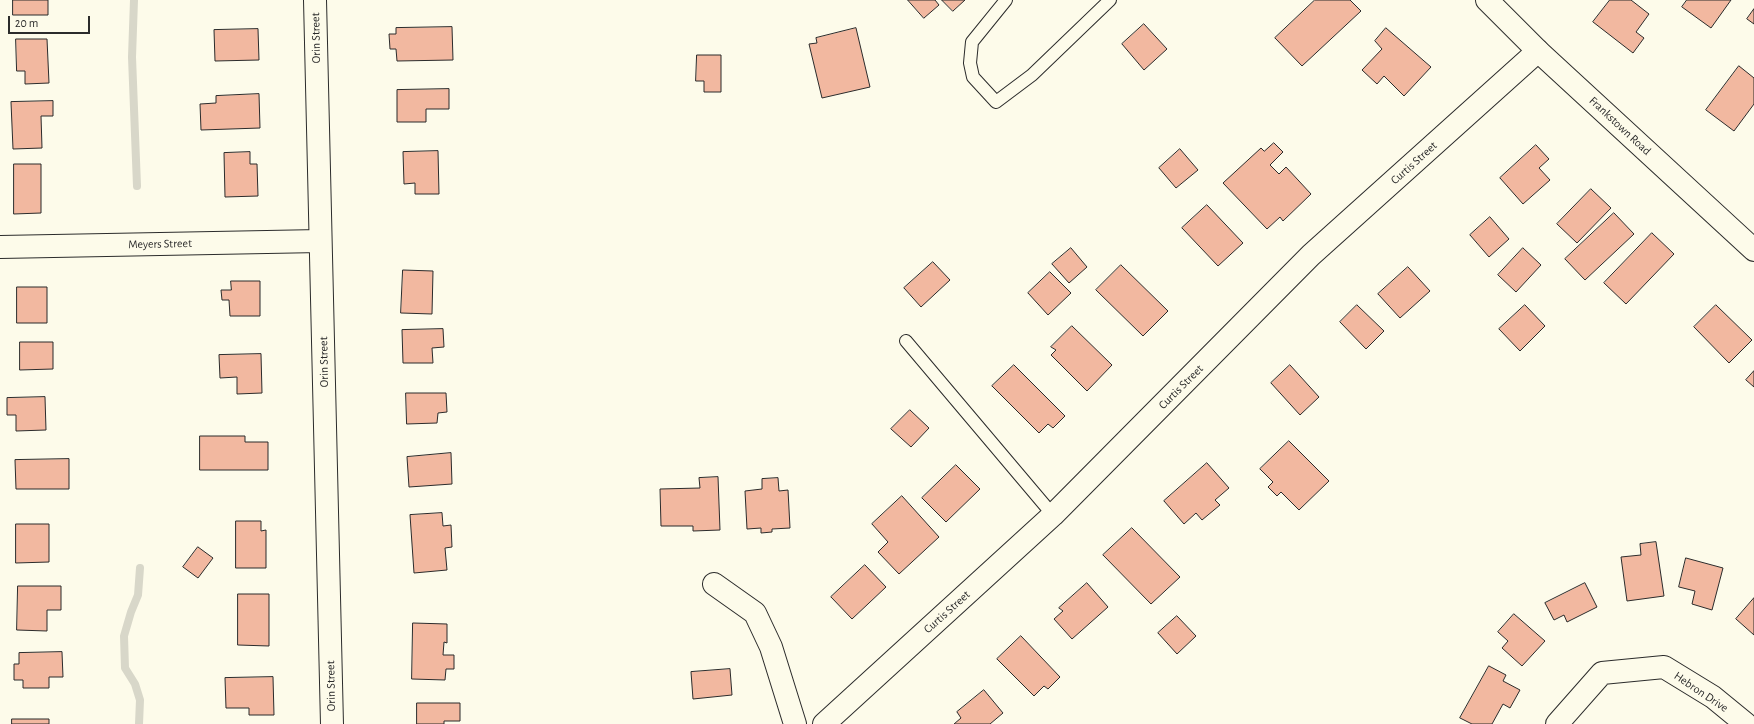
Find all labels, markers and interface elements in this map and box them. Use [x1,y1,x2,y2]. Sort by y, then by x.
scale bar [10,8,92,34]
street label: Orin Street [308,12,324,64]
text: 20 m [15,17,38,29]
street label: Frankstown Road [1586,94,1654,158]
street label: Curtis Street [1388,138,1440,188]
street label: Meyers Street [128,236,192,252]
street label: Orin Street [316,336,332,388]
street label: Curtis Street [1156,362,1206,412]
street label: Curtis Street [921,587,973,637]
street label: Orin Street [323,660,339,712]
street label: Hebron Drive [1671,669,1731,715]

